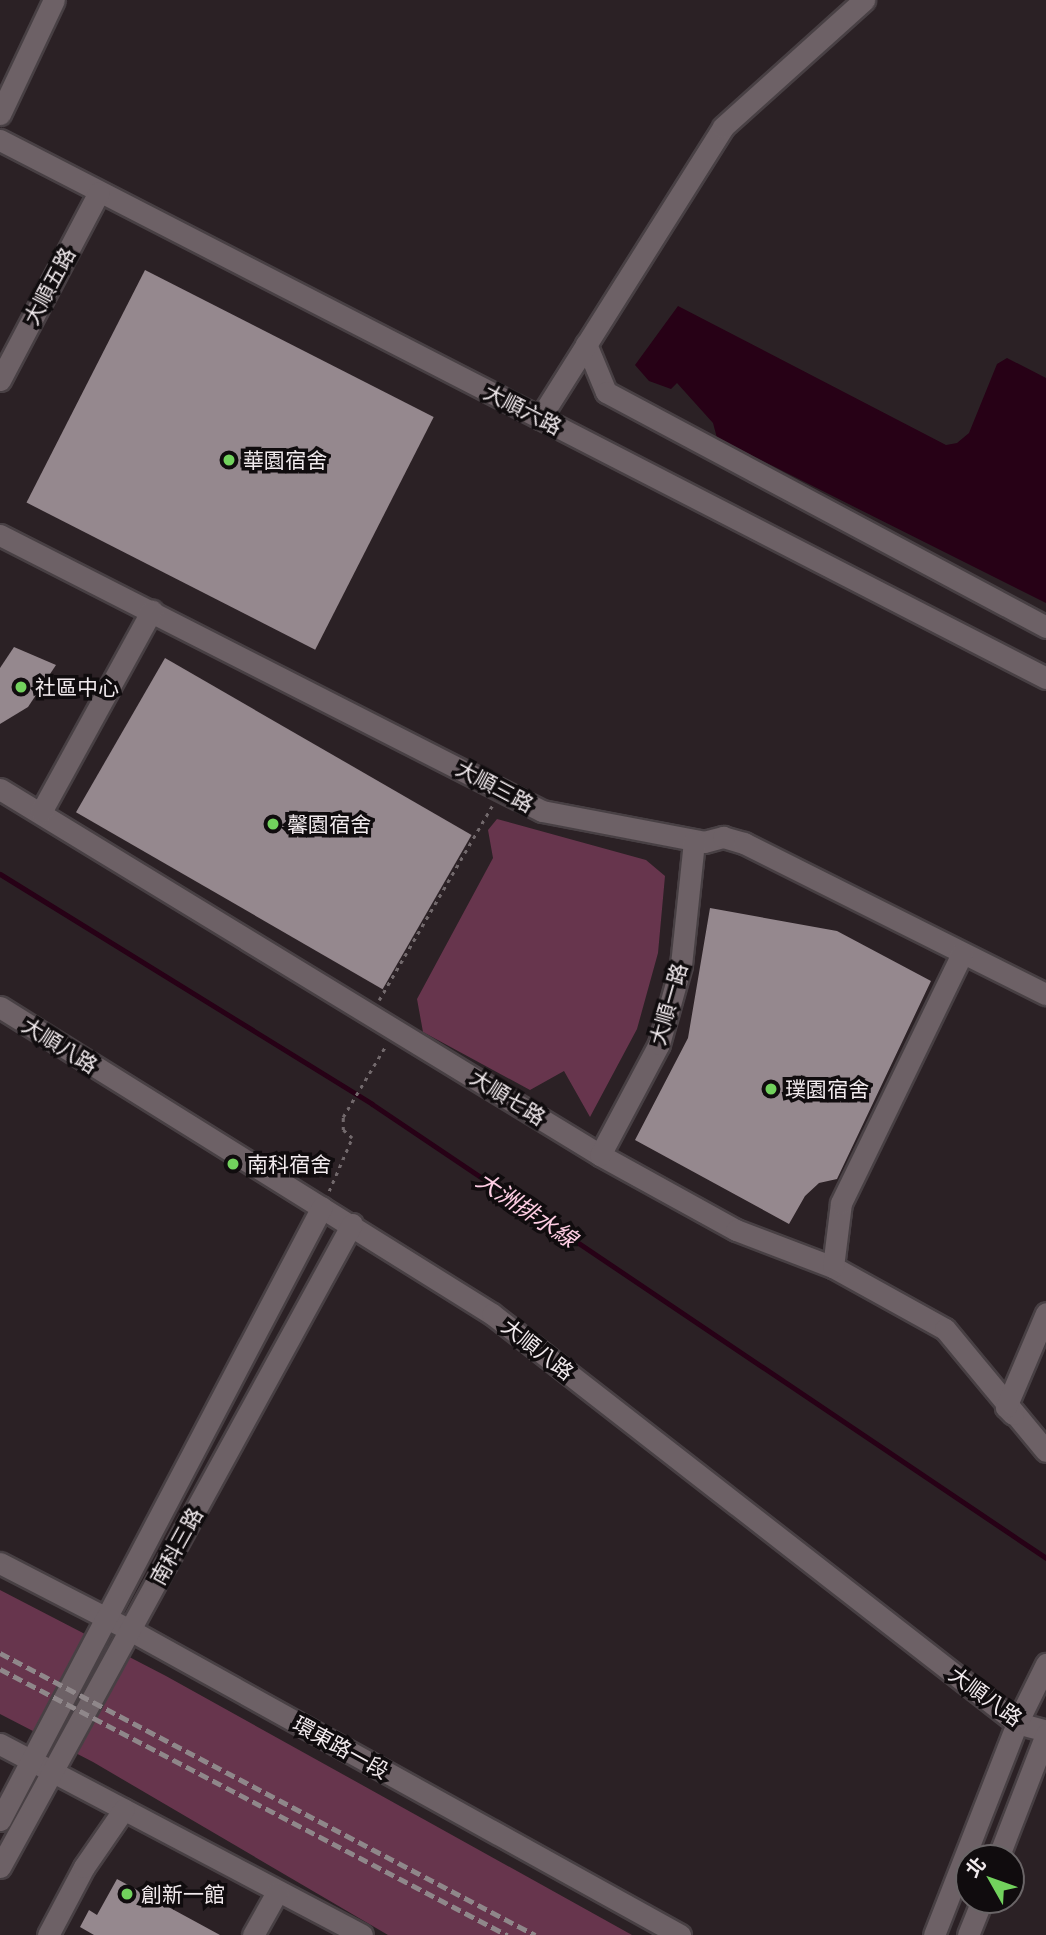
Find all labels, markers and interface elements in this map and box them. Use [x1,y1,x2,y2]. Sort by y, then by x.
street label: 大順五路 [18,243,80,329]
street label: 大順六路 [480,379,566,439]
place label: 華園宿舍 [243,447,327,473]
marker: 華園宿舍 [221,452,237,468]
place label: 社區中心 [35,674,119,700]
marker: 社區中心 [13,679,29,695]
street label: 大順三路 [452,755,538,817]
place label: 馨園宿舍 [287,811,371,837]
marker: 馨園宿舍 [265,816,281,832]
street label: 大順一路 [644,960,692,1048]
street label: 大順八路 [18,1012,102,1078]
street label: 大順七路 [466,1064,550,1130]
place label: 璞園宿舍 [785,1076,869,1102]
marker: 璞園宿舍 [763,1081,779,1097]
place label: 南科宿舍 [247,1151,331,1177]
marker: 南科宿舍 [225,1156,241,1172]
water label: 大洲排水線 [472,1165,582,1253]
street label: 大順八路 [497,1313,579,1385]
street label: 南科三路 [145,1503,207,1589]
street label: 大順八路 [945,1661,1027,1731]
street label: 環東路一段 [289,1711,393,1783]
north arrow [955,1844,1025,1914]
text: 北 [960,1852,990,1881]
place label: 創新一館 [141,1881,225,1907]
marker: 創新一館 [119,1886,135,1902]

